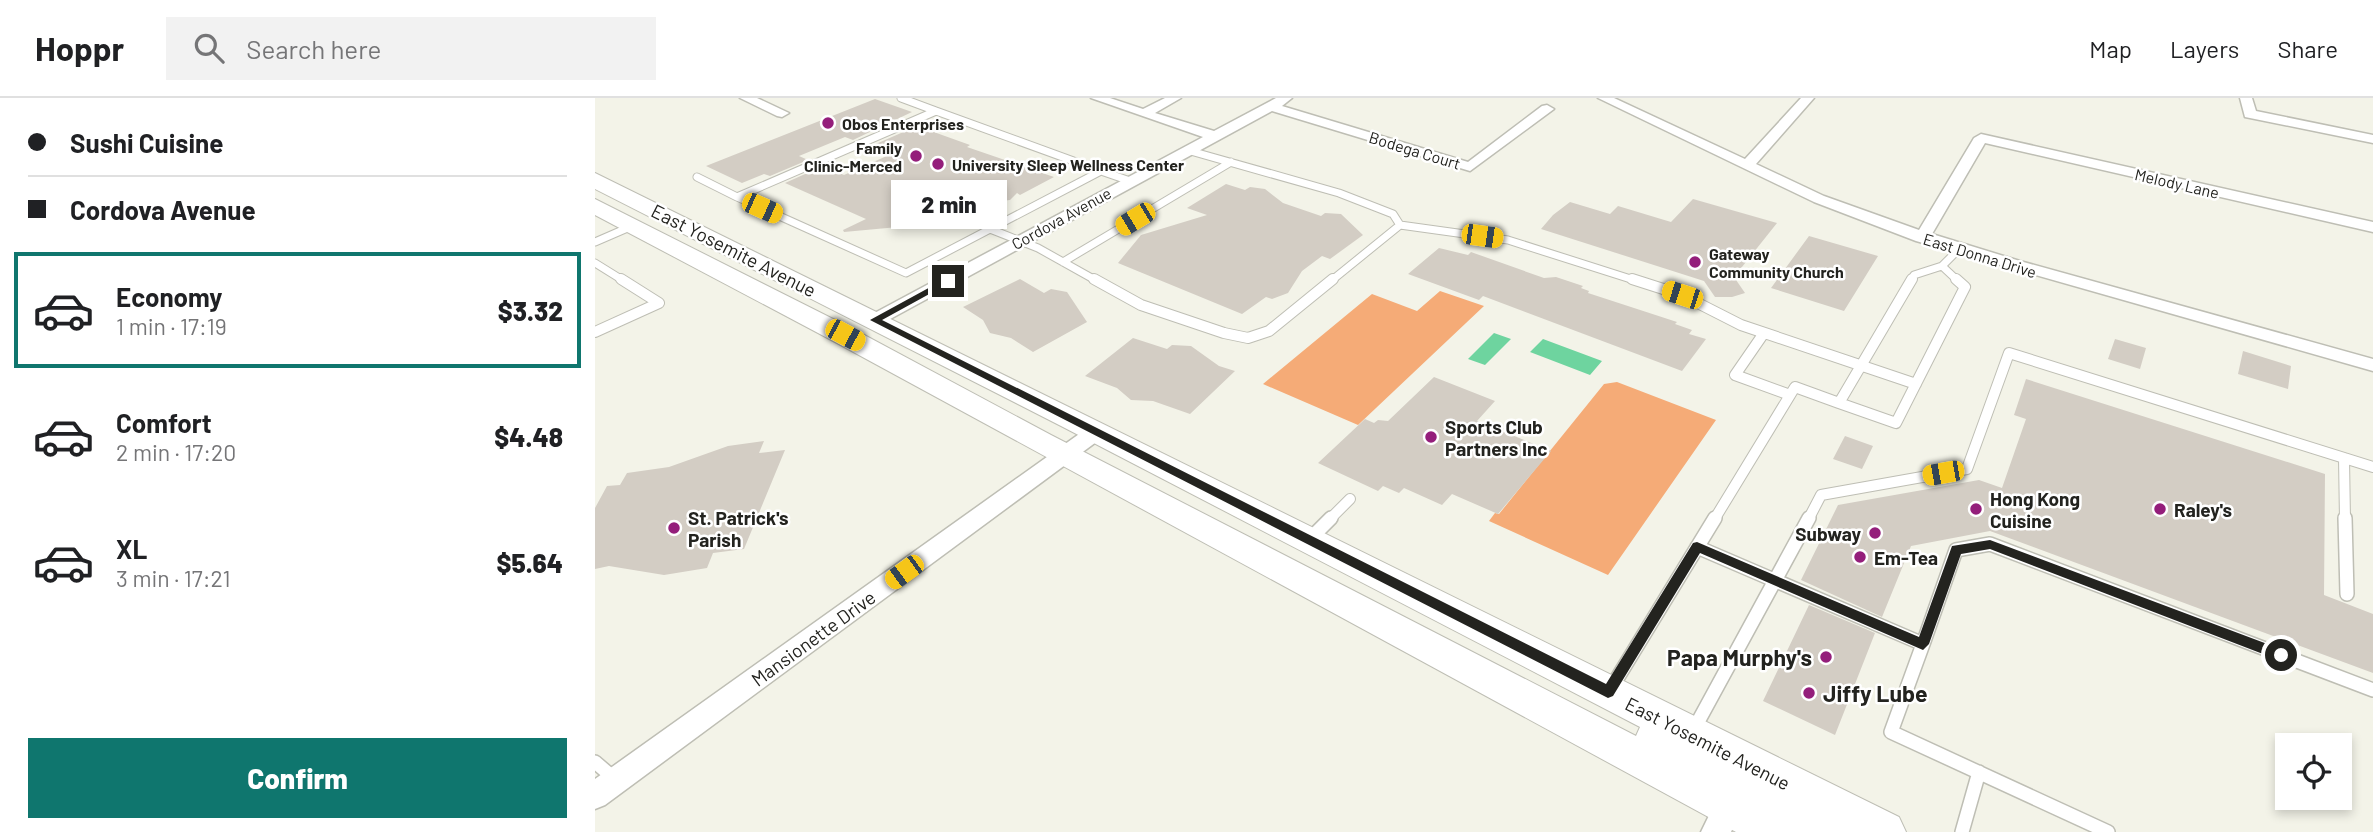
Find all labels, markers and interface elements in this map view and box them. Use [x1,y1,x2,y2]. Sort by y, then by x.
search box [166,17,656,80]
text: Hoppr [35,28,124,68]
icon: search [190,29,228,67]
text: Search here [246,33,381,64]
text: Map [2089,34,2132,63]
text: Layers [2170,34,2239,63]
text: Share [2277,34,2338,63]
place label: Obos Enterprises [842,114,964,133]
marker: Obos Enterprises [820,115,836,131]
text: Sushi Cuisine [70,127,223,158]
street label: Bodega Court [1367,127,1463,173]
place label: Family Clinic-Merced [804,138,902,175]
marker: Family Clinic-Merced [908,148,924,164]
place label: University Sleep Wellness Center [952,155,1184,174]
marker: University Sleep Wellness Center [930,156,946,172]
street label: Melody Lane [2133,164,2221,202]
callout: 2 min [890,180,1006,228]
street label: Cordova Avenue [1008,183,1114,253]
car [739,190,786,226]
text: 2 min [921,190,977,218]
text: Cordova Avenue [70,194,256,225]
street label: East Yosemite Avenue [648,198,820,302]
car [1112,199,1159,239]
car [1460,223,1505,249]
street label: East Donna Drive [1921,229,2039,281]
place label: Gateway Community Church [1709,244,1844,281]
marker: Gateway Community Church [1687,254,1703,270]
route end [932,265,964,297]
icon: car [32,279,95,342]
car [1659,279,1706,311]
text: Economy [116,281,222,312]
text: $3.32 [498,295,563,326]
text: 1 min · 17:19 [116,312,227,340]
car [822,316,869,354]
icon: car [32,405,95,468]
text: Comfort [116,407,212,438]
place label: Sports Club Partners Inc [1445,415,1548,460]
text: $4.48 [494,421,563,452]
marker: Sports Club Partners Inc [1423,429,1439,445]
text: 2 min · 17:20 [116,438,236,466]
car [1921,459,1966,487]
place label: Hong Kong Cuisine [1990,487,2080,532]
place label: Raley's [2174,498,2232,521]
marker: Hong Kong Cuisine [1968,501,1984,517]
marker: Raley's [2152,501,2168,517]
place label: St. Patrick's Parish [688,506,788,551]
marker: St. Patrick's Parish [666,520,682,536]
place label: Subway [1795,522,1861,545]
marker: Subway [1867,525,1883,541]
icon: car [32,531,95,594]
text: XL [116,533,147,564]
place label: Em-Tea [1874,546,1938,569]
text: $5.64 [496,547,563,578]
marker: Em-Tea [1852,549,1868,565]
car [881,551,928,593]
text: 3 min · 17:21 [116,564,231,592]
street label: Mansionette Drive [746,585,880,691]
route start [2265,639,2297,671]
place label: Papa Murphy's [1667,643,1812,671]
marker: Papa Murphy's [1818,649,1834,665]
place label: Jiffy Lube [1823,679,1927,707]
marker: Jiffy Lube [1801,685,1817,701]
street label: East Yosemite Avenue [1622,691,1794,795]
map controls [2275,733,2352,810]
button: locate [2275,733,2352,810]
button: Confirm [28,738,567,818]

